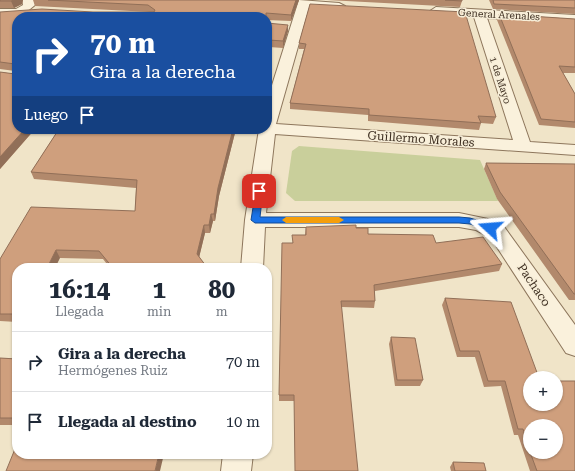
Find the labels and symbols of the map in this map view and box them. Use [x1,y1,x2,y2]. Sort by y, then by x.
street label: General Arenales [458,7,541,22]
street label: 1 de Mayo [488,55,513,105]
street label: Guillermo Morales [367,128,475,150]
pin [242,174,276,208]
position arrow [469,207,511,249]
street label: Pachaco [515,261,553,309]

